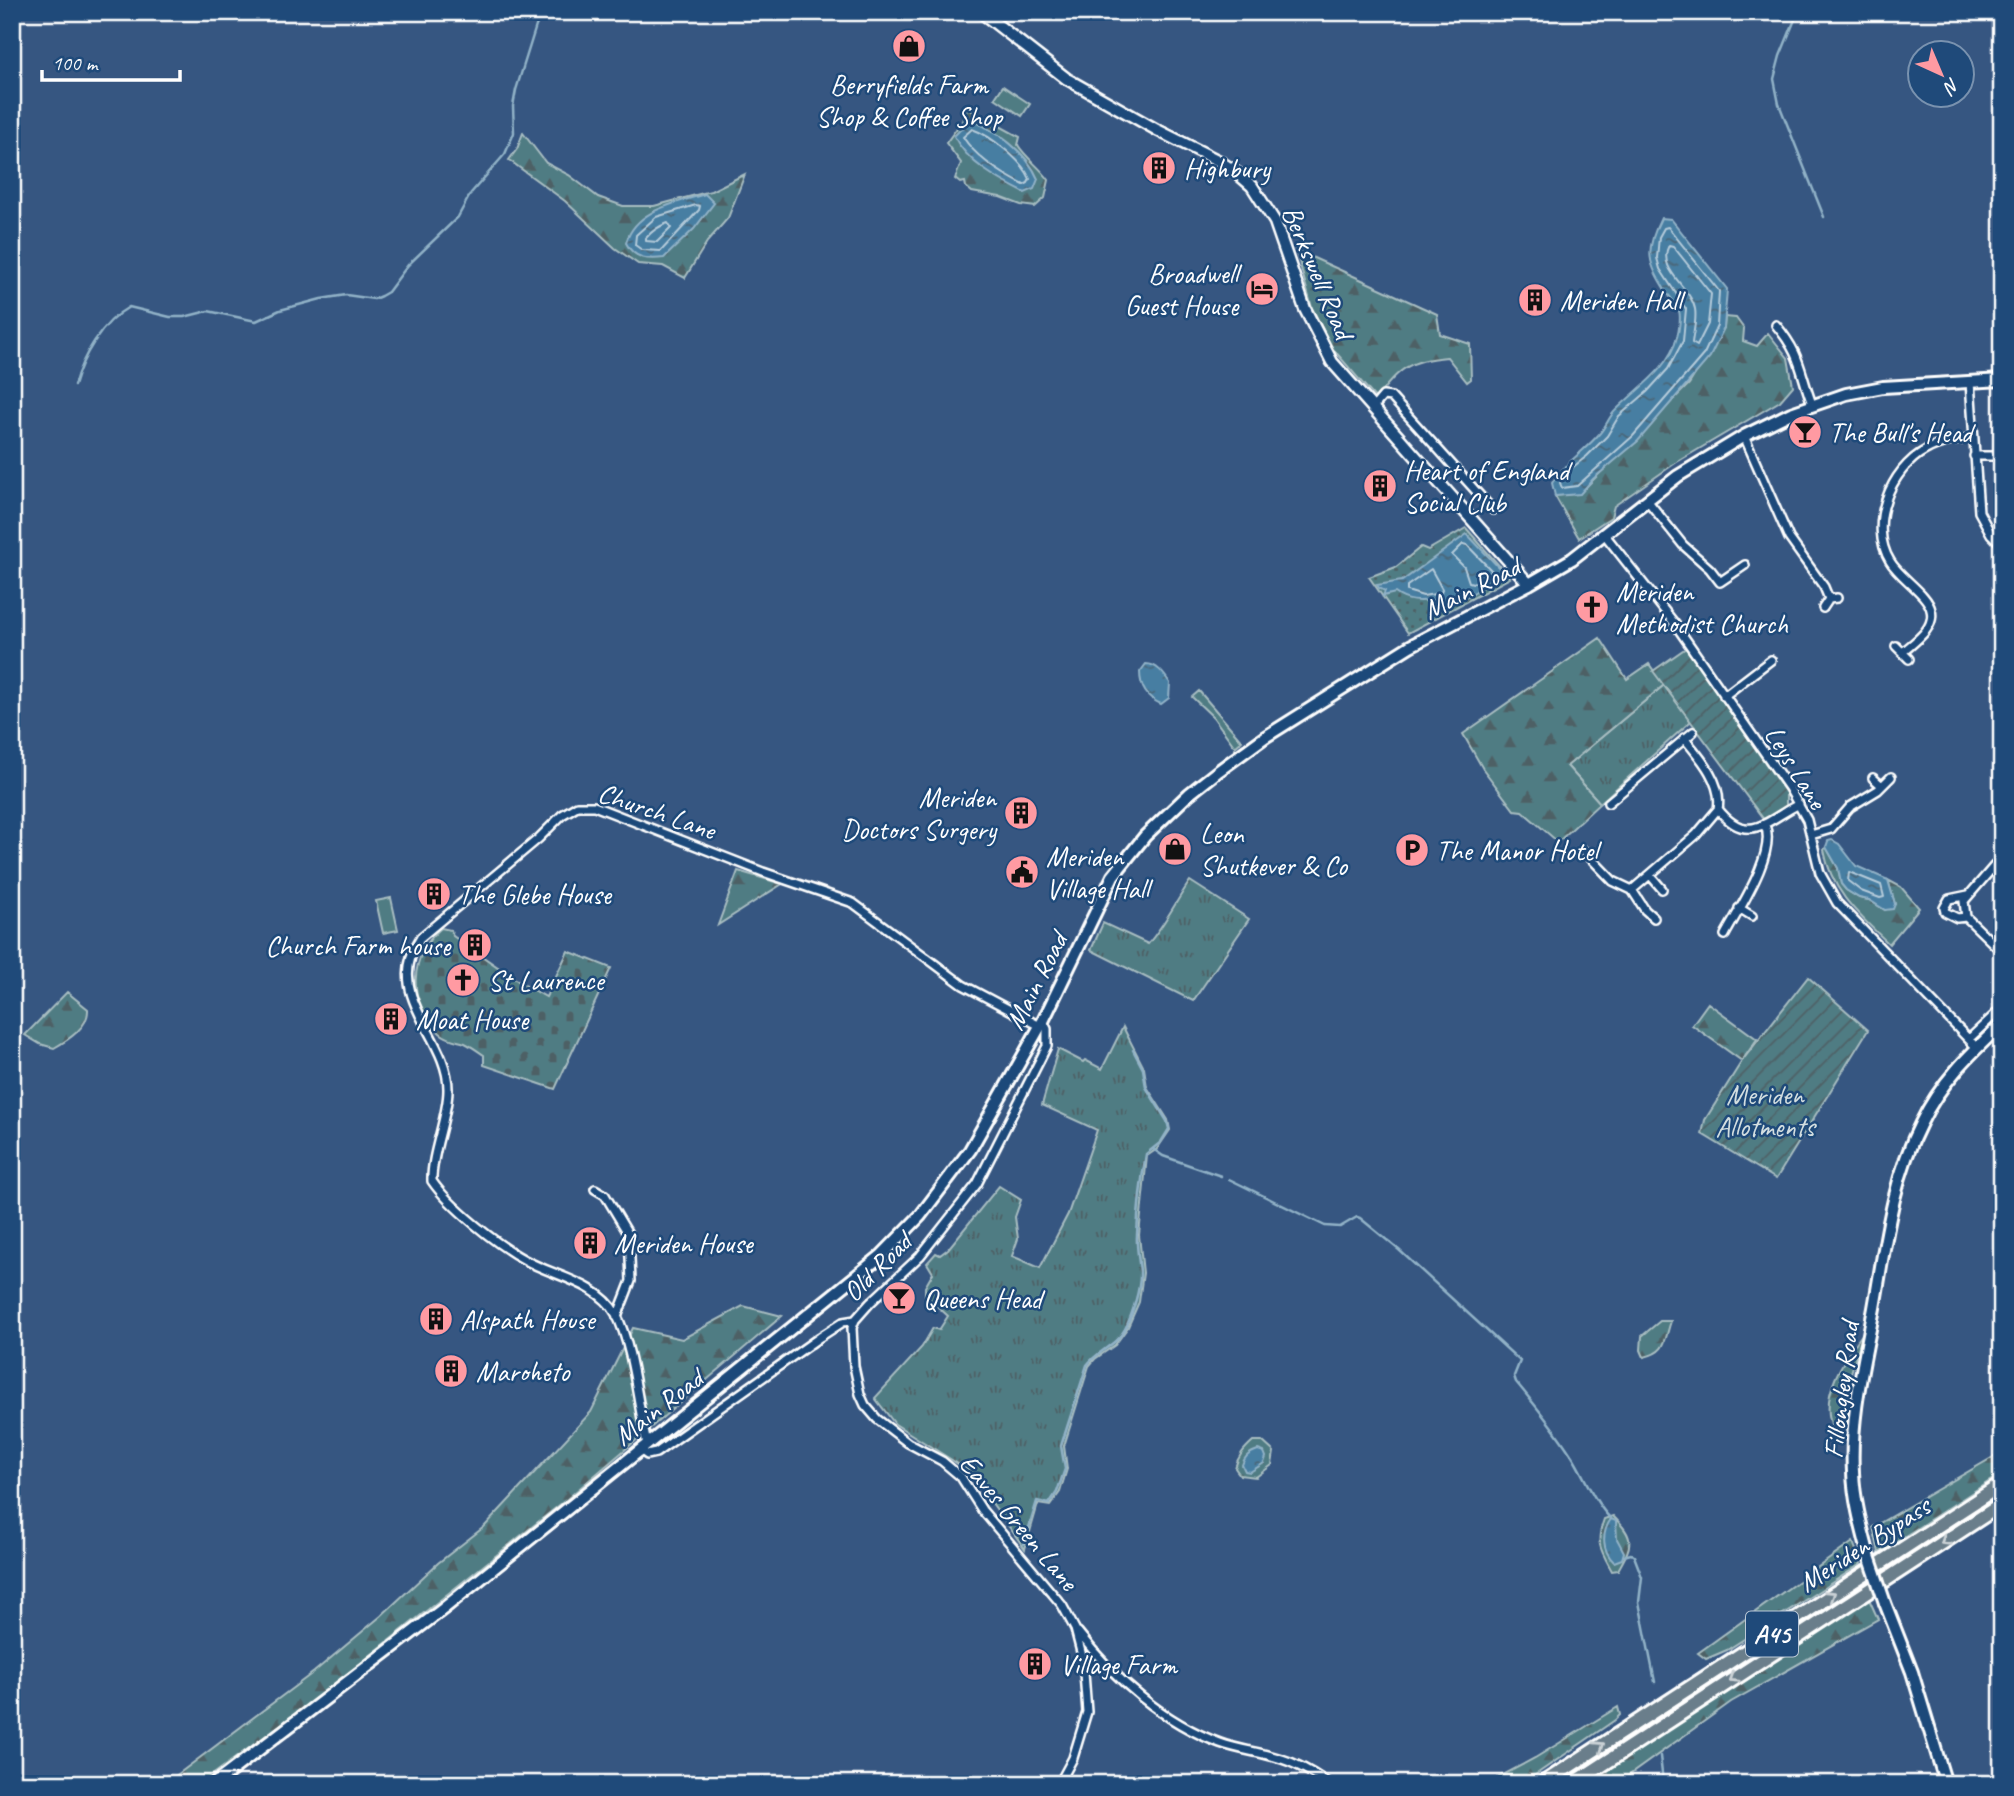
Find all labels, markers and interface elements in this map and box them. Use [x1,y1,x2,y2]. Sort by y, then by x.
shop icon: Berryfields Farm Shop & Coffee Shop [890,27,928,65]
scale bar [42,38,180,82]
north arrow [1906,38,1976,108]
text: 100 m [52,50,99,76]
place label: Berryfields Farm Shop & Coffee Shop [816,67,1003,134]
text: N [1937,73,1965,100]
building icon: Highbury [1140,149,1178,187]
place label: Highbury [1184,151,1273,186]
street label: Berkswell Road [1274,200,1363,347]
place label: Broadwell Guest House [1125,256,1243,323]
hotel icon: Broadwell Guest House [1243,270,1281,308]
building icon: Meriden Hall [1516,281,1554,319]
place label: Meriden Hall [1560,283,1687,318]
bar icon: The Bull's Head [1786,413,1824,451]
place label: The Bull's Head [1829,415,1976,450]
place label: Heart of England Social Club [1404,453,1573,520]
building icon: Heart of England Social Club [1361,467,1399,505]
street label: Main Road [1417,547,1529,627]
place label: Meriden Methodist Church [1616,574,1788,641]
church icon: Meriden Methodist Church [1573,588,1611,626]
street label: Leys Lane [1757,719,1836,817]
street label: Church Lane [594,775,722,848]
place label: Meriden Doctors Surgery [841,780,998,847]
building icon: Meriden Doctors Surgery [1002,794,1040,832]
place label: Leon Shutkever & Co [1200,816,1349,883]
shop icon: Leon Shutkever & Co [1156,830,1194,868]
parking icon: The Manor Hotel [1393,831,1431,869]
place label: The Manor Hotel [1436,833,1603,868]
place label: Meriden Village Hall [1046,839,1154,906]
public building icon: Meriden Village Hall [1003,853,1041,891]
building icon: The Glebe House [415,875,453,913]
place label: The Glebe House [458,877,613,912]
street label: Main Road [997,923,1077,1035]
building icon: Church Farm house [456,926,494,964]
place label: Church Farm house [266,928,452,963]
church icon: St Laurence [444,961,482,999]
place label: St Laurence [488,963,605,998]
building icon: Moat House [372,1000,410,1038]
place label: Moat House [416,1002,530,1037]
park label: Meriden Allotments [1716,1077,1817,1144]
street label: Old Road [835,1222,922,1309]
building icon: Meriden House [571,1224,609,1262]
place label: Meriden House [614,1226,755,1261]
bar icon: Queens Head [880,1279,918,1317]
place label: Queens Head [923,1281,1046,1316]
building icon: Alspath House [417,1300,455,1338]
place label: Alspath House [460,1302,596,1337]
street label: Fillongley Road [1815,1316,1867,1460]
building icon: Maroheto [432,1352,470,1390]
place label: Maroheto [476,1354,571,1389]
street label: Main Road [606,1359,713,1453]
street label: Eaves Green Lane [952,1447,1087,1599]
street label: Meriden Bypass [1792,1487,1939,1600]
one-way arrow [1939,1533,1952,1546]
one-way arrow [1823,1591,1836,1604]
road number: A45 [1746,1611,1798,1656]
building icon: Village Farm [1016,1645,1054,1683]
place label: Village Farm [1060,1647,1179,1682]
one-way arrow [1728,1670,1741,1683]
one-way arrow [1592,1742,1605,1755]

